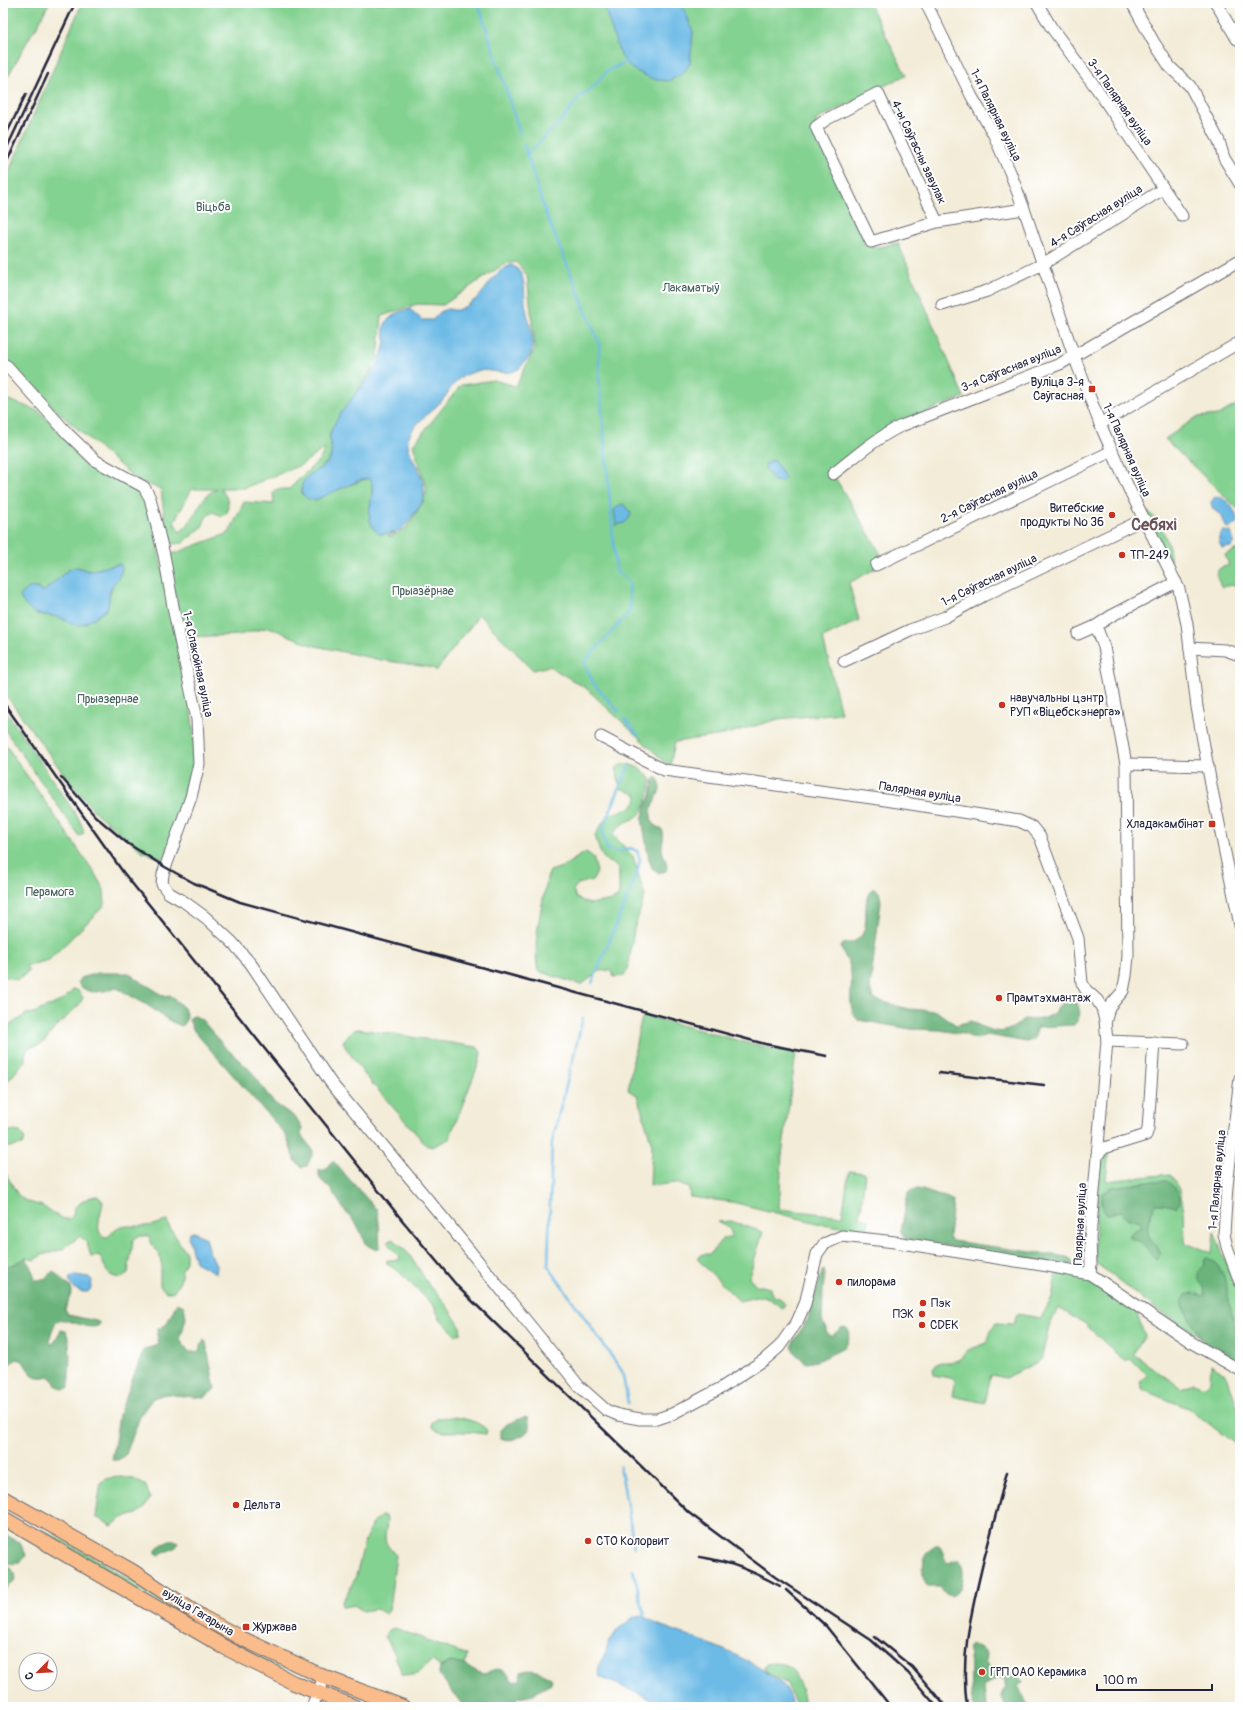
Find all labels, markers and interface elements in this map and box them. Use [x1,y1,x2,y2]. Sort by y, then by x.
street label: 3-я Палярная вуліца [1084,56,1155,149]
street label: 1-я Палярная вуліца [967,67,1025,164]
street label: 4-ы Саўгасны завулак [888,98,949,207]
street label: 4-я Саўгасная вуліца [1047,182,1146,251]
park label: Віцьба [196,200,231,215]
park label: Лакаматыў [662,281,719,296]
street label: 3-я Саўгасная вуліца [959,341,1064,395]
place label: Вуліца 3-я Саўгасная [1030,375,1084,404]
marker: Вуліца 3-я Саўгасная [1087,384,1097,394]
street label: 1-я Палярная вуліца [1099,401,1154,500]
street label: 2-я Саўгасная вуліца [938,466,1041,527]
place label: Витебские продукты № 36 [1020,501,1104,530]
marker: Витебские продукты № 36 [1107,510,1117,520]
district label: Себяхі [1131,515,1177,535]
place label: ТП-249 [1130,548,1169,563]
marker: ТП-249 [1117,550,1127,560]
street label: 1-я Саўгасная вуліца [939,551,1040,610]
park label: Прыазёрнае [392,584,454,599]
street label: 1-я Спакойная вуліца [179,610,216,719]
place label: навучальны цэнтр РУП «Віцебскэнерга» [1010,691,1120,720]
park label: Прыазернае [77,692,139,707]
marker: навучальны цэнтр РУП «Віцебскэнерга» [997,700,1007,710]
street label: Палярная вуліца [878,779,962,806]
place label: Хладакамбінат [1127,817,1204,832]
marker: Хладакамбінат [1207,819,1217,829]
park label: Перамога [26,885,75,900]
place label: Прамтэхмантаж [1007,991,1091,1006]
marker: Прамтэхмантаж [994,993,1004,1003]
street label: 1-я Палярная вуліца [1206,1129,1229,1231]
street label: Палярная вуліца [1071,1182,1090,1266]
place label: пилорама [847,1275,896,1290]
marker: пилорама [834,1277,844,1287]
place label: Пэк [931,1296,951,1311]
marker: Пэк [918,1298,928,1308]
place label: ПЭК [893,1307,914,1322]
marker: ПЭК [917,1309,927,1319]
place label: CDEK [930,1318,958,1333]
marker: CDEK [917,1320,927,1330]
place label: Дельта [243,1498,281,1513]
marker: Дельта [231,1500,241,1510]
place label: СТО Колорвит [596,1534,669,1549]
marker: СТО Колорвит [583,1536,593,1546]
street label: вуліца Гагарына [159,1585,237,1640]
place label: Журжава [252,1620,297,1635]
marker: Журжава [241,1622,251,1632]
north arrow [18,1652,58,1692]
place label: ГРП ОАО Керамика [990,1665,1087,1680]
scale bar [1097,1666,1212,1692]
marker: ГРП ОАО Керамика [977,1667,987,1677]
text: С [22,1670,37,1682]
text: 100 m [1103,1673,1138,1688]

